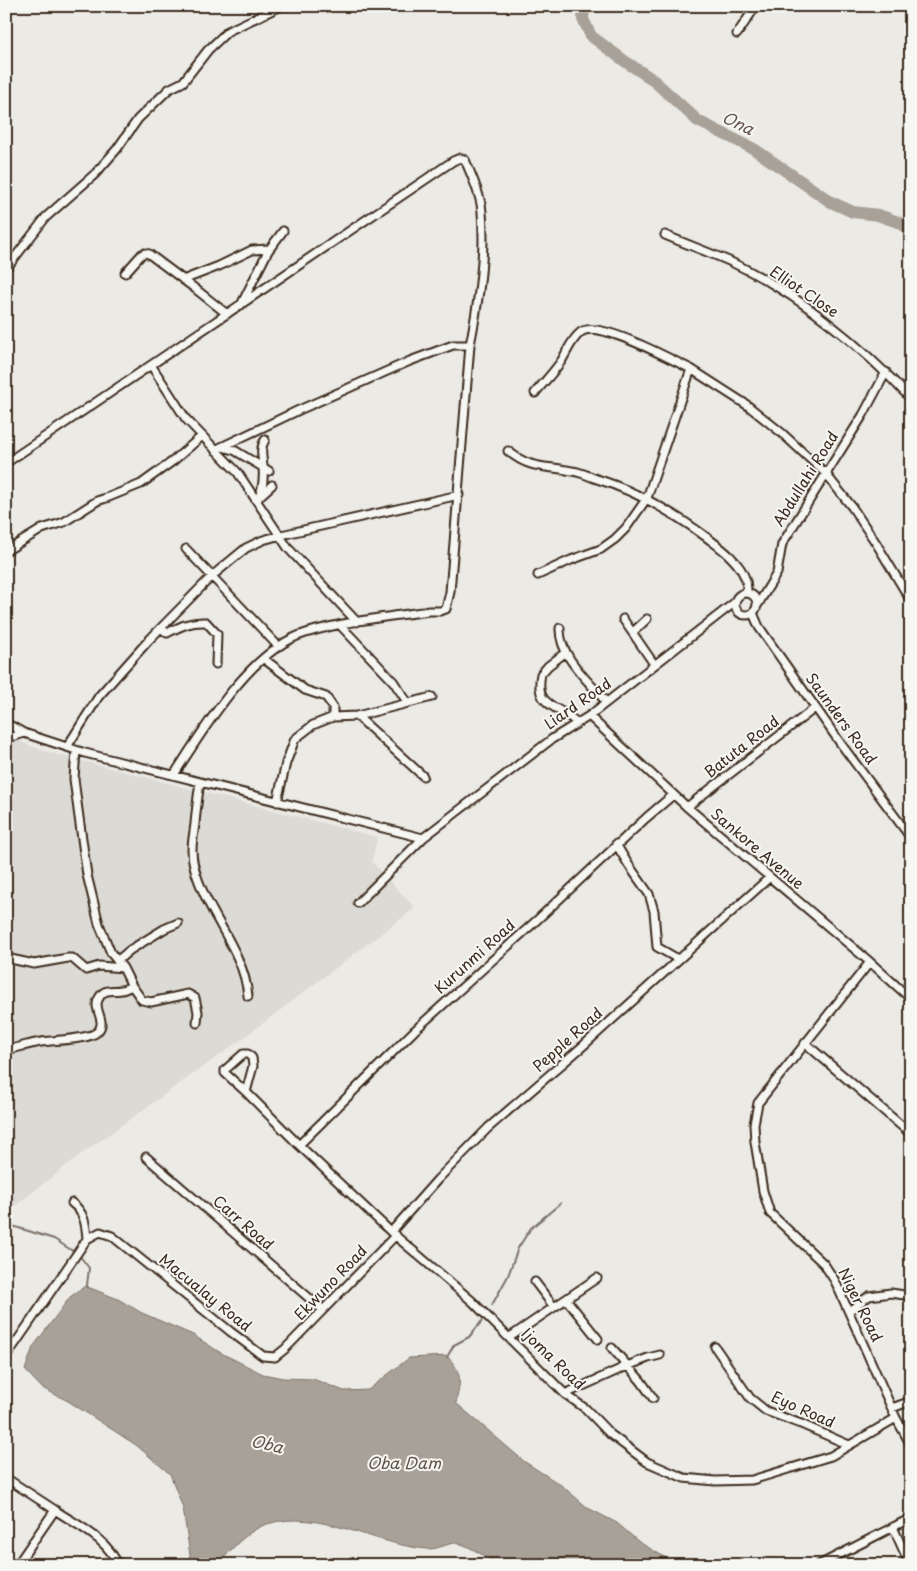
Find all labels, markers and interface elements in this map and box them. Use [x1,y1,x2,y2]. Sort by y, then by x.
water label: Ona [719,104,759,140]
street label: Elliot Close [766,259,844,322]
street label: Abdullahi Road [766,426,843,530]
street label: Saunders Road [801,668,883,769]
street label: Liard Road [539,671,615,734]
street label: Batuta Road [699,709,783,782]
street label: Sankore Avenue [706,802,810,894]
street label: Kurunmi Road [428,913,520,999]
street label: Pepple Road [527,1001,607,1077]
street label: Carr Road [209,1189,279,1255]
street label: Ekwuno Road [288,1239,372,1325]
street label: Macualay Road [155,1247,257,1336]
street label: Niger Road [833,1263,889,1346]
street label: Ijoma Road [517,1321,591,1394]
street label: Eyo Road [768,1384,839,1433]
water label: Oba [249,1428,286,1459]
water label: Oba Dam [367,1450,442,1474]

